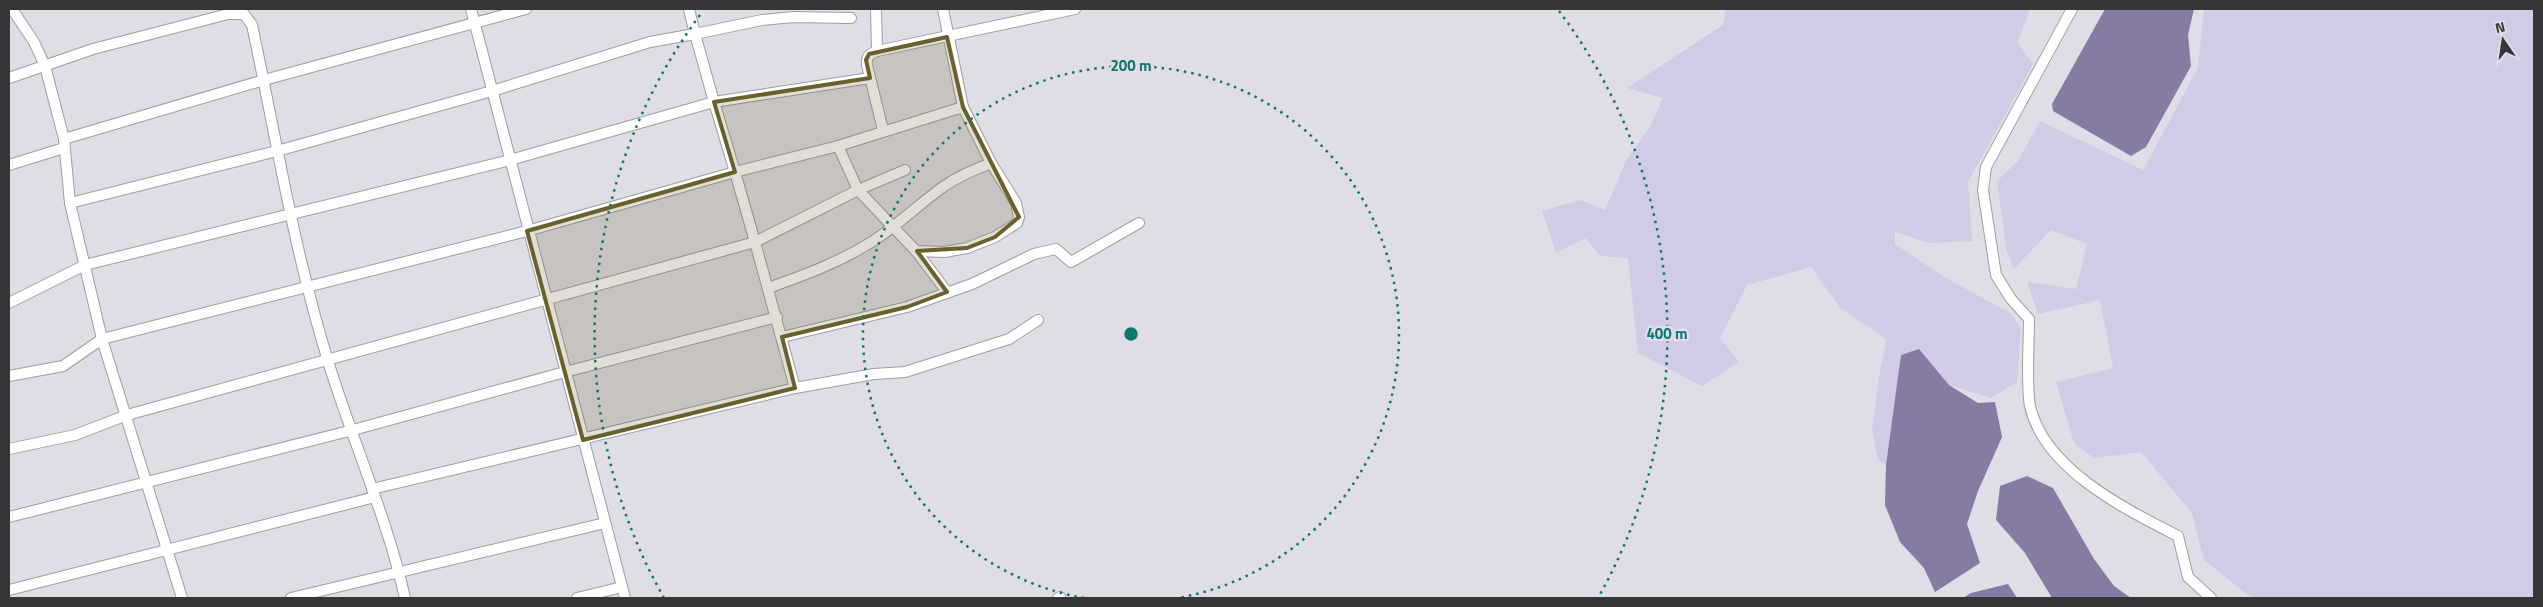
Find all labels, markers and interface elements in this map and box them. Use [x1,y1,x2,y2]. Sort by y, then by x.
north arrow [2478,15,2528,65]
text: N [2493,16,2507,38]
text: 200 m [1110,54,1152,77]
text: 400 m [1646,322,1688,345]
centre of rings [1122,325,1140,343]

